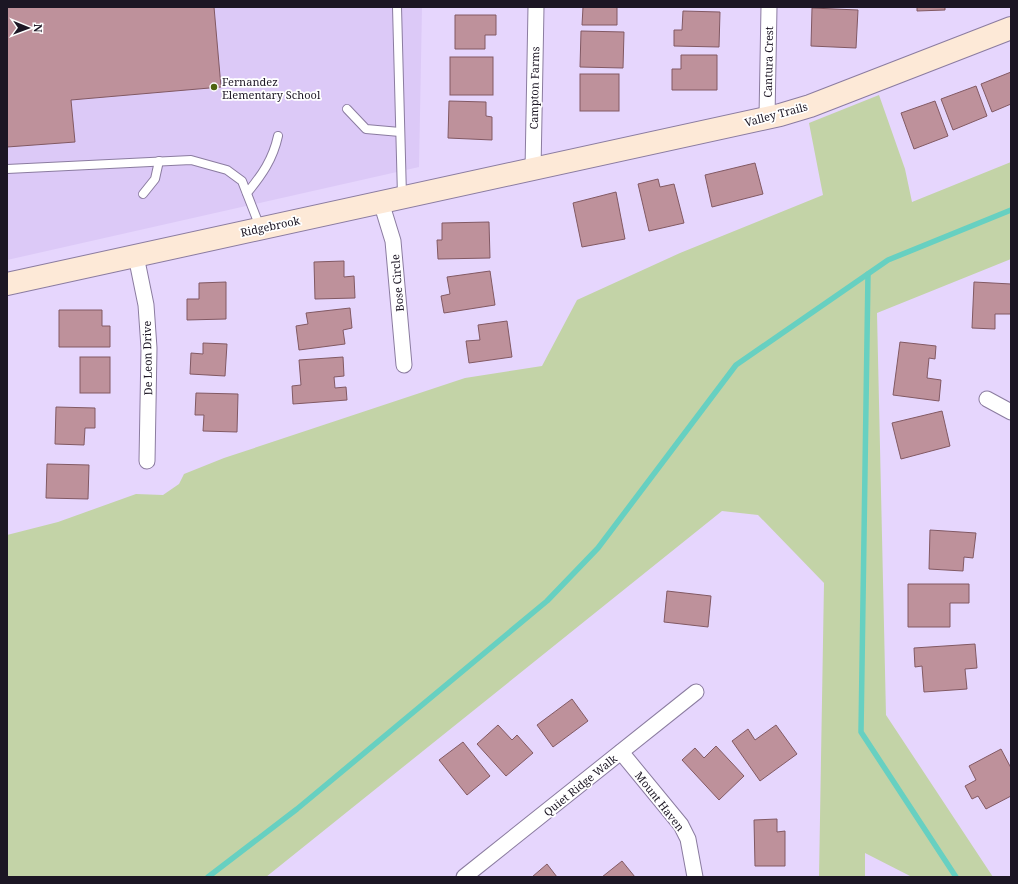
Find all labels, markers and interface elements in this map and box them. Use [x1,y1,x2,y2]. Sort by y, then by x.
north arrow [8,8,48,48]
text: N [31,24,46,33]
street label: Cantura Crest [760,26,776,98]
street label: Campton Farms [526,46,542,130]
place label: Fernandez Elementary School [222,74,321,102]
marker: Fernandez Elementary School [209,82,219,92]
street label: Valley Trails [743,98,809,130]
street label: Ridgebrook [239,212,302,240]
street label: Bose Circle [387,254,407,312]
street label: De Leon Drive [139,320,155,395]
street label: Quiet Ridge Walk [540,750,620,819]
street label: Mount Haven [632,768,688,834]

